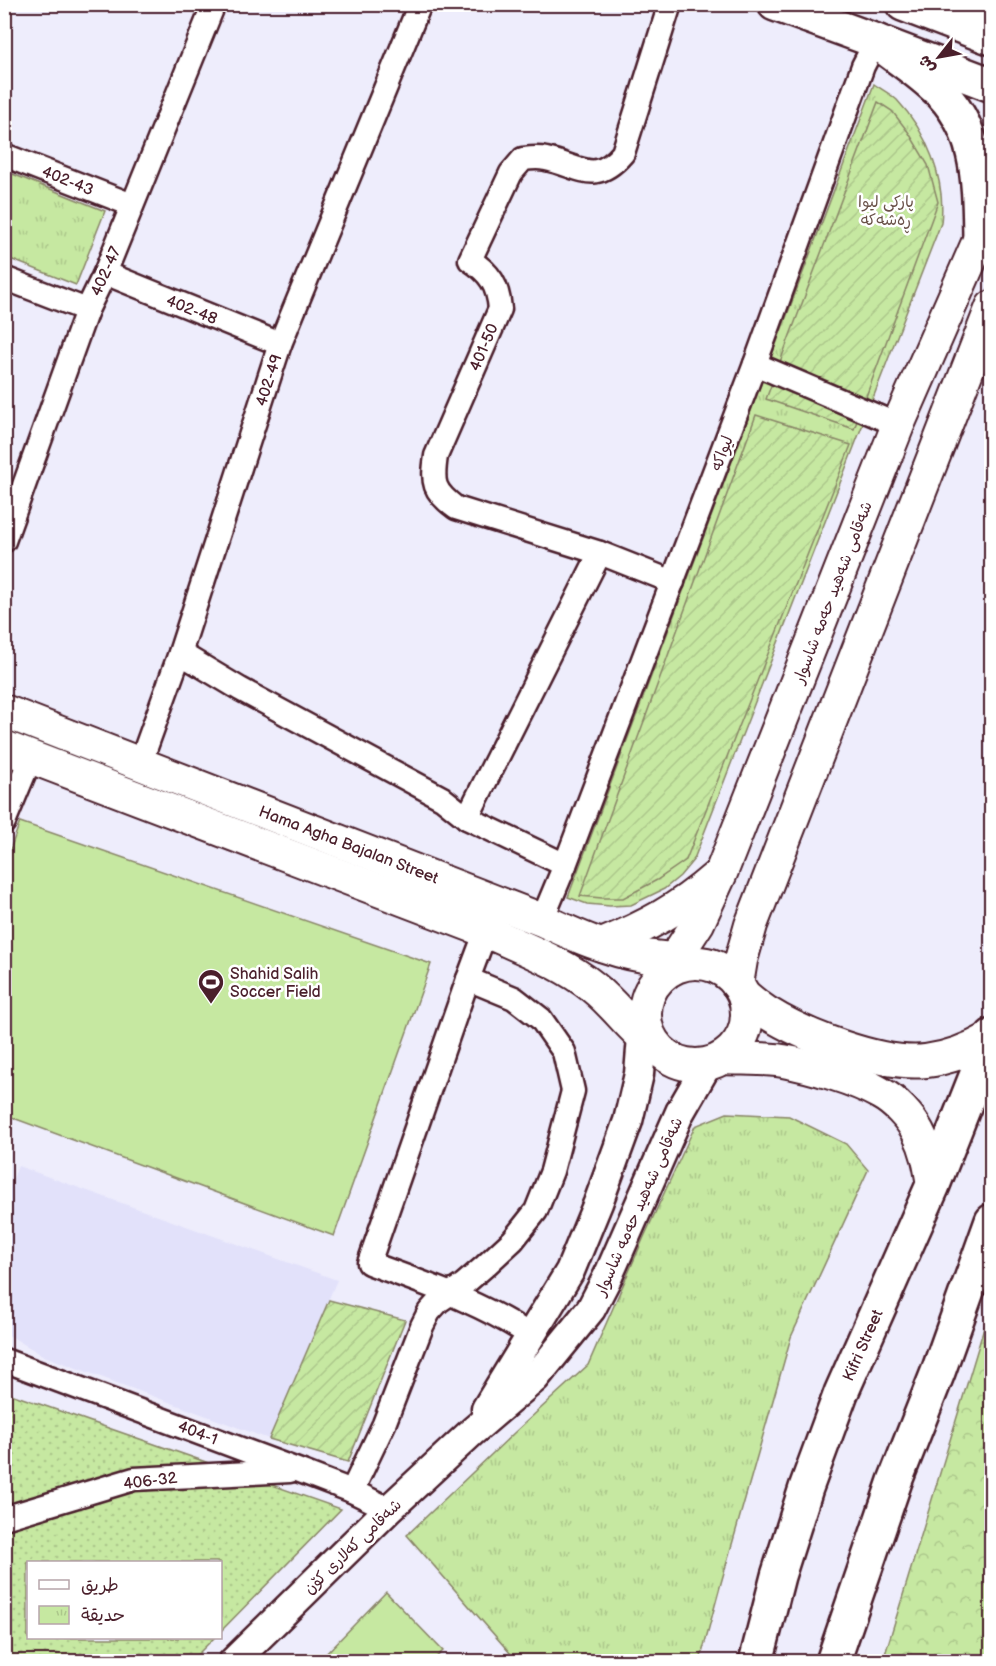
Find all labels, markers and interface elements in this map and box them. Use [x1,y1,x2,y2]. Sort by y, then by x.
north arrow [909,27,969,87]
text: ش [915,52,940,76]
street label: 402-43 [39,162,96,200]
park label: پارکی لیوا ڕەشەکە [858,193,914,234]
street label: 402-47 [87,244,126,299]
street label: 402-48 [163,292,220,329]
street label: 401-50 [466,321,503,374]
street label: 402-49 [252,352,287,409]
street label: لیواکە [707,433,738,474]
street label: شەقامی شەهید حەمە شاسوار [789,499,877,688]
street label: Hama Agha Bajalan Street [256,802,441,888]
place label: Shahid Salih Soccer Field [230,965,321,1002]
sports icon: Shahid Salih Soccer Field [196,967,226,1005]
street label: شەقامی شەهید حەمە شاسوار [591,1114,687,1301]
street label: Kifri Street [839,1307,888,1384]
street label: 404-1 [175,1417,220,1450]
street label: 406-32 [122,1469,179,1494]
street label: شەقامی کەلاری کۆن [300,1496,406,1599]
legend [27,1561,222,1639]
text: طريق [81,1575,119,1596]
text: حديقة [81,1605,125,1626]

